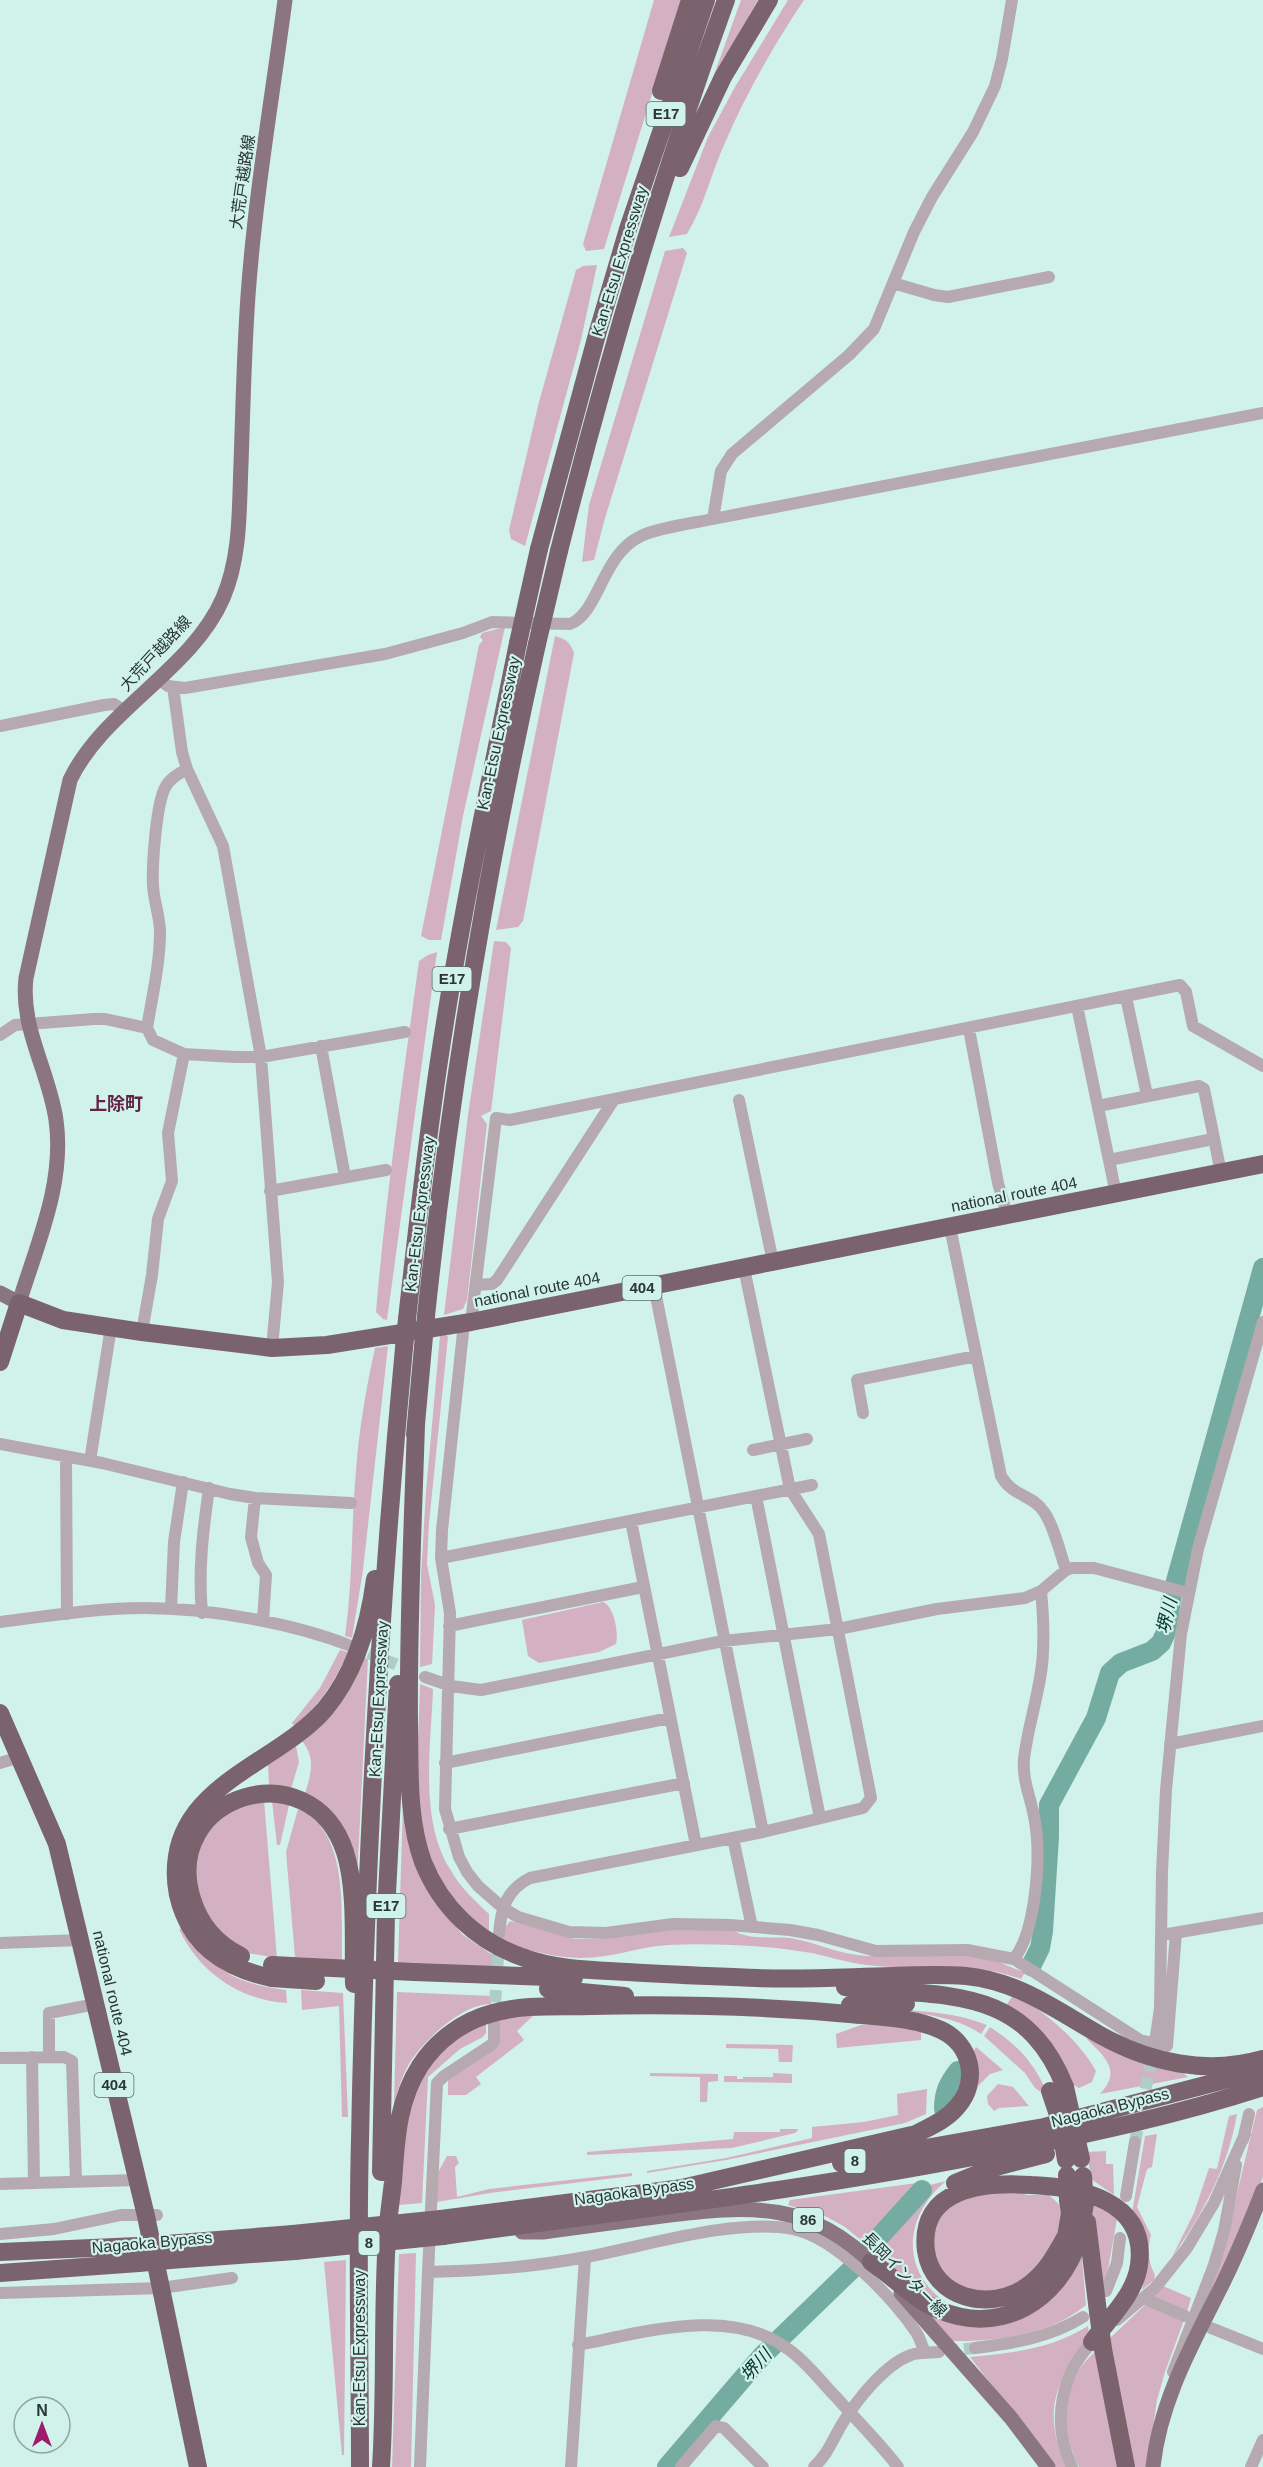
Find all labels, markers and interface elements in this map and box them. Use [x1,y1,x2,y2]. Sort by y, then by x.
road number: E17 [646,102,686,126]
street label: 大荒戸越路線 [227,133,258,231]
street label: Kan-Etsu Expressway [588,184,650,338]
street label: 大荒戸越路線 [116,612,194,694]
street label: Kan-Etsu Expressway [474,655,523,811]
road number: E17 [432,967,472,991]
district label: 上除町 [89,1094,143,1114]
street label: Kan-Etsu Expressway [402,1135,437,1293]
street label: national route 404 [950,1174,1079,1215]
street label: national route 404 [473,1269,602,1310]
road number: 404 [622,1276,662,1300]
water label: 堺川 [1153,1594,1181,1636]
street label: Kan-Etsu Expressway [366,1620,391,1778]
road number: E17 [366,1894,406,1918]
street label: national route 404 [90,1929,135,2058]
road number: 404 [94,2073,134,2097]
street label: Nagaoka Bypass [1049,2085,1171,2130]
road number: 8 [844,2149,866,2173]
street label: Nagaoka Bypass [573,2175,695,2208]
road number: 86 [793,2208,823,2232]
street label: Nagaoka Bypass [91,2229,213,2256]
street label: 長岡インター線 [859,2229,950,2320]
road number: 8 [358,2231,380,2255]
street label: Kan-Etsu Expressway [351,2270,368,2426]
water label: 堺川 [737,2343,777,2385]
north arrow [12,2395,72,2455]
text: N [36,2402,48,2419]

